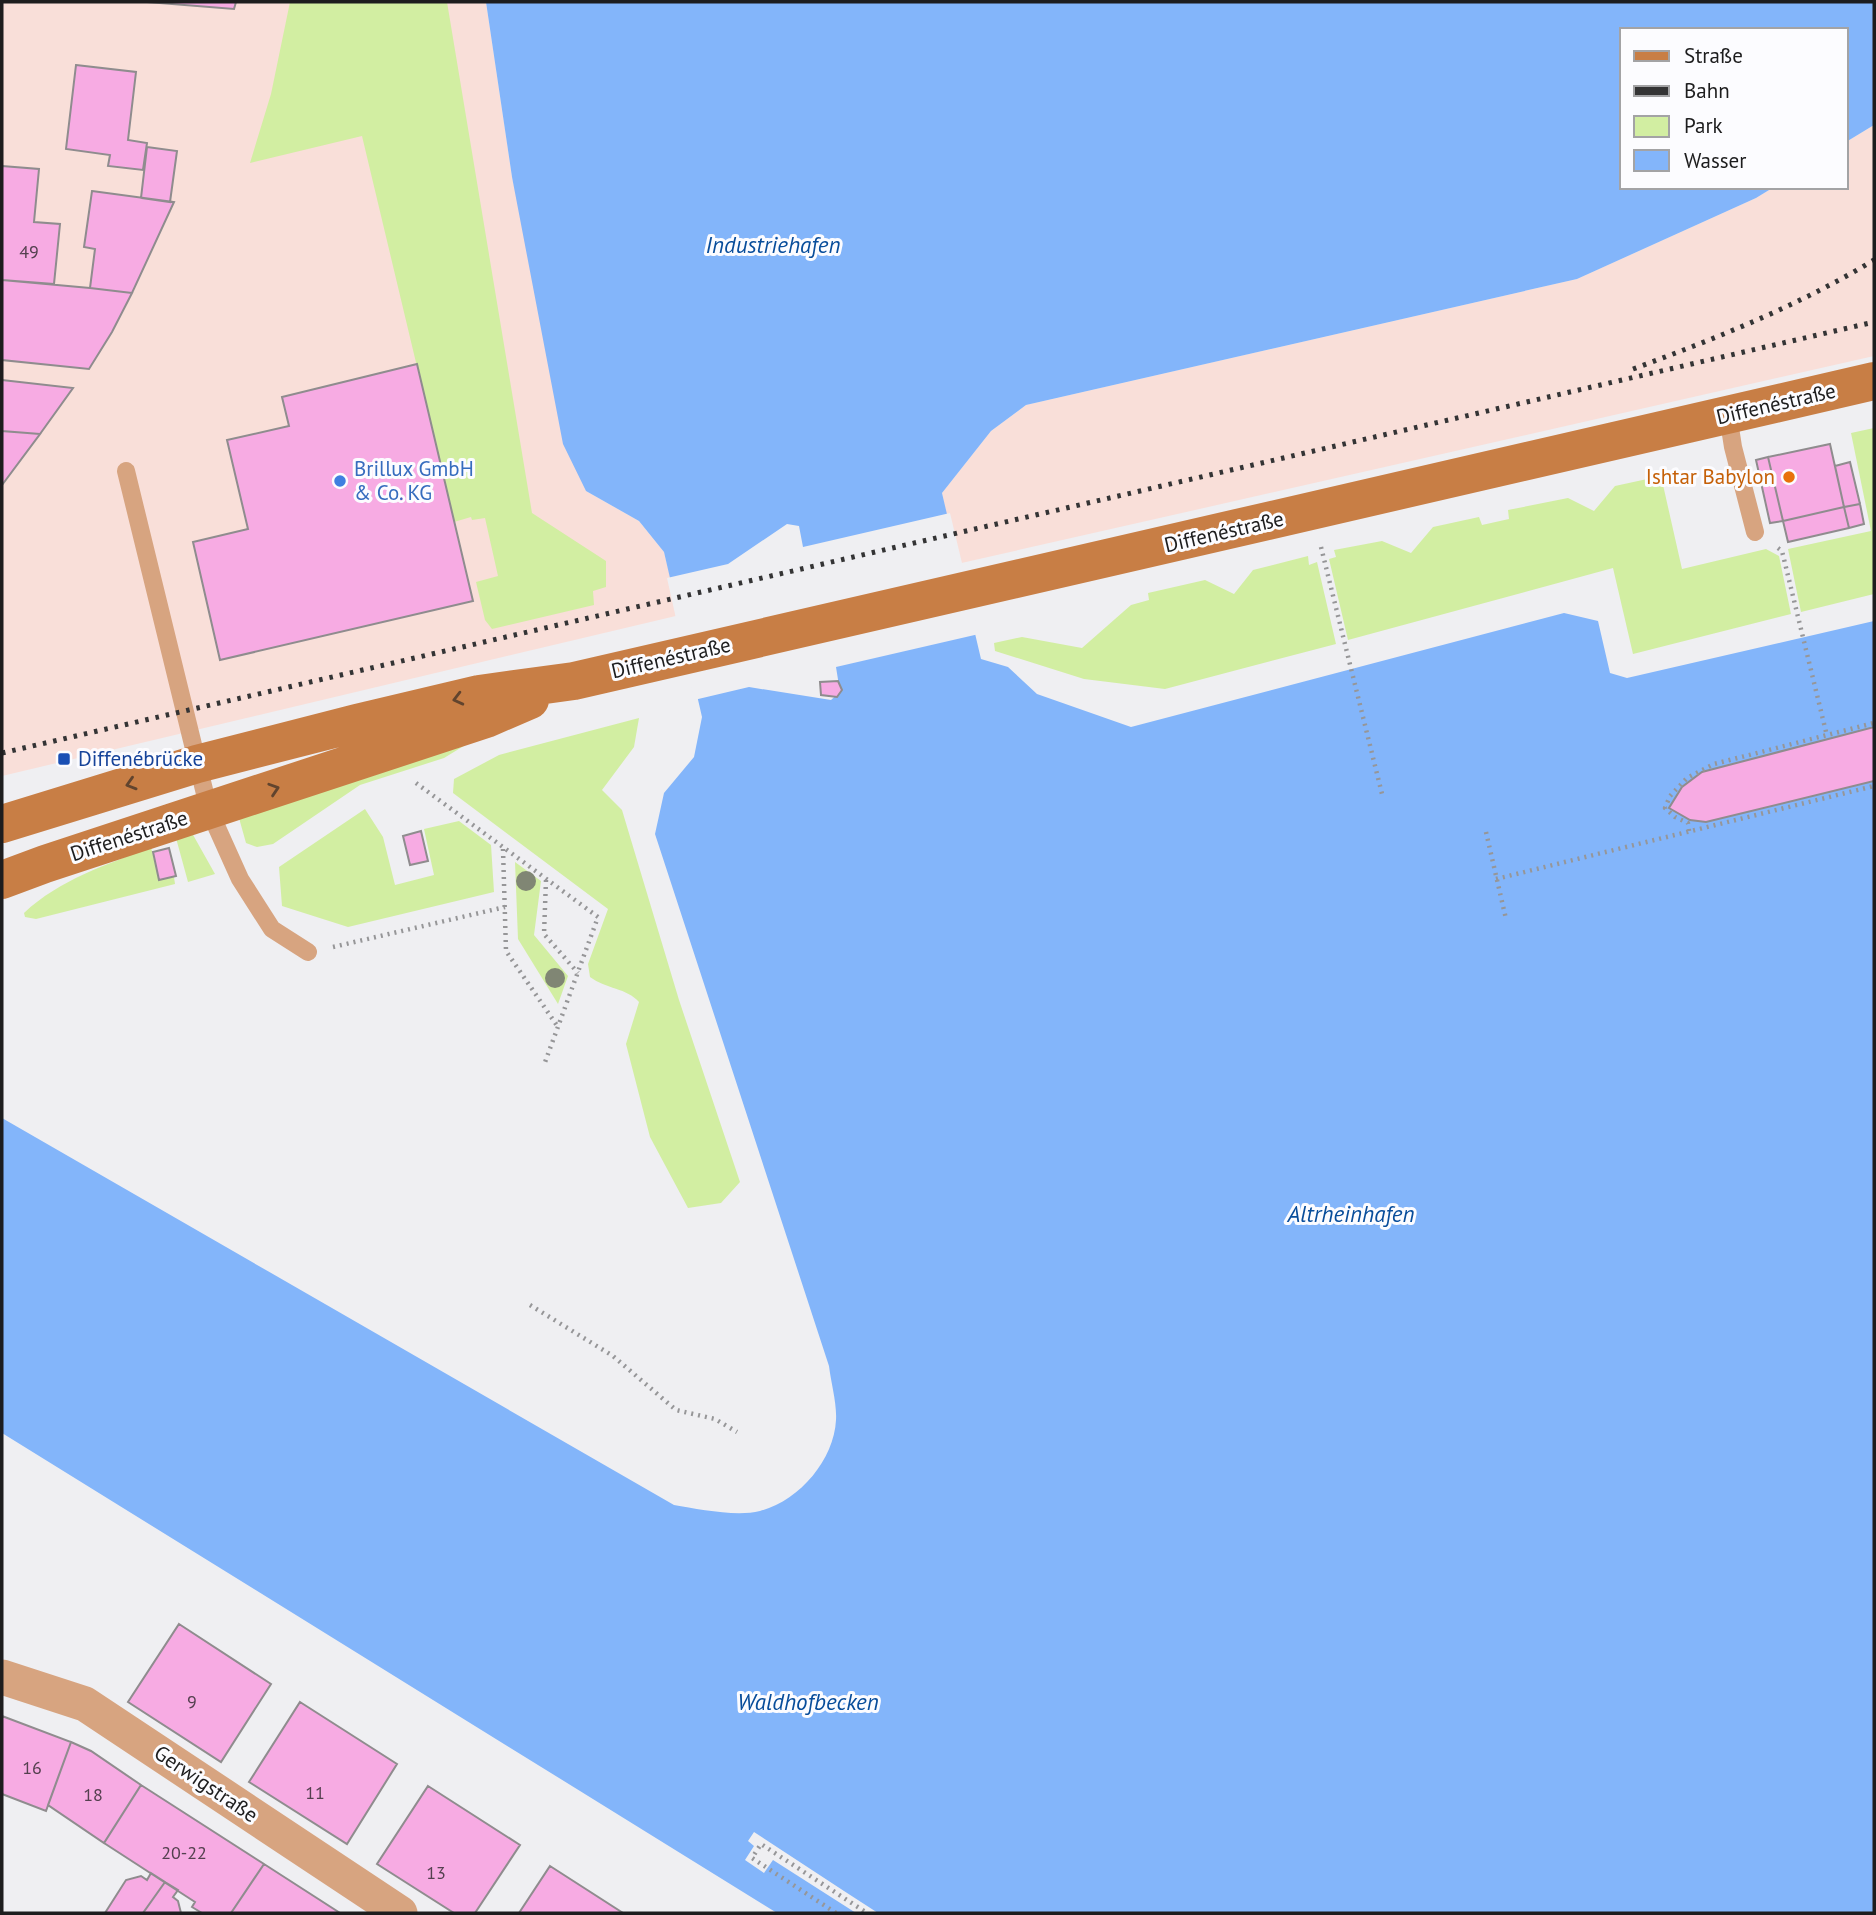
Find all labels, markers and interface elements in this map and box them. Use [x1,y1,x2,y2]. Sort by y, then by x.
legend [1620,28,1848,189]
text: Straße [1684,42,1743,69]
text: Bahn [1684,77,1730,104]
text: Park [1684,112,1723,139]
text: Wasser [1684,147,1746,174]
water label: Industriehafen [706,230,840,259]
house number: 49 [19,240,39,263]
street label: Diffenéstraße [1713,377,1838,430]
place label: Brillux GmbH & Co. KG [354,455,474,506]
place label: Ishtar Babylon [1646,463,1775,490]
marker: Ishtar Babylon [1781,469,1797,485]
marker: Brillux GmbH & Co. KG [332,473,348,489]
street label: Diffenéstraße [1161,505,1286,558]
street label: Diffenéstraße [608,631,733,684]
one-way arrow [452,690,464,705]
place label: Diffenébrücke [78,745,203,772]
marker: Diffenébrücke [56,751,72,767]
one-way arrow [126,775,138,790]
one-way arrow [268,783,280,797]
street label: Diffenéstraße [67,804,191,867]
water label: Altrheinhafen [1287,1199,1414,1228]
water label: Waldhofbecken [737,1687,879,1716]
house number: 9 [187,1690,197,1713]
street label: Gerwigstraße [149,1739,263,1828]
house number: 16 [22,1756,42,1779]
house number: 11 [305,1781,325,1804]
house number: 18 [83,1783,103,1806]
house number: 20-22 [161,1841,207,1864]
house number: 13 [426,1861,446,1884]

